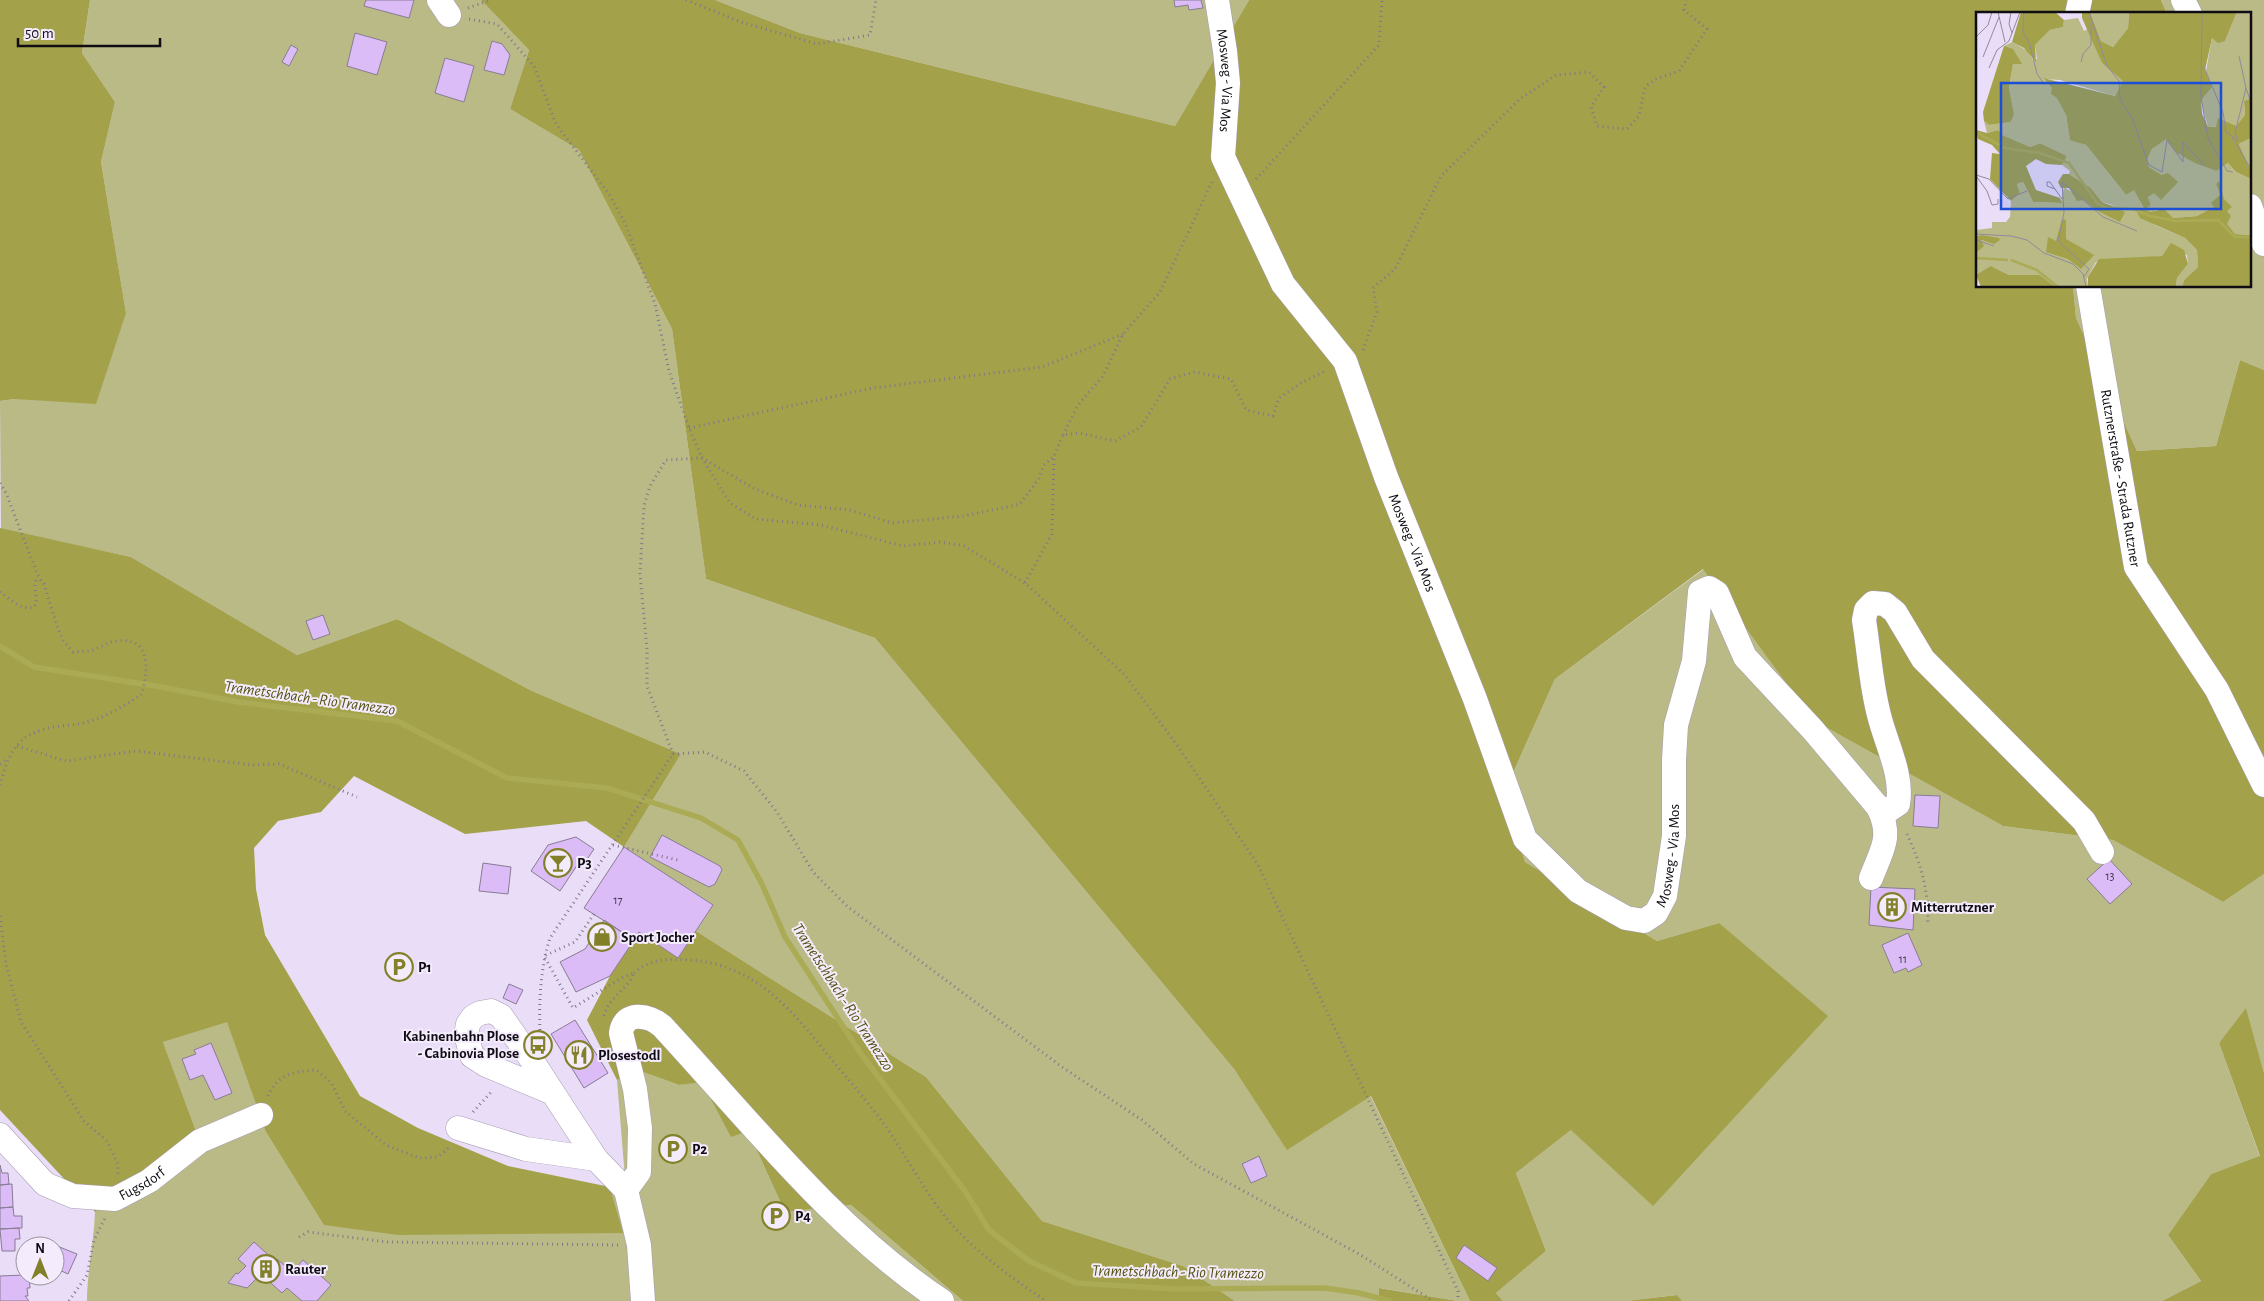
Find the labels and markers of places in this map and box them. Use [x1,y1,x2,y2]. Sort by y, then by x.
bar icon: P3 [543,848,573,878]
place label: P3 [577,856,592,871]
building icon: Mitterrutzner [1877,892,1907,922]
place label: Mitterrutzner [1911,900,1995,915]
shop icon: Sport Jocher [587,922,617,952]
place label: Sport Jocher [621,930,695,945]
parking icon: P1 [384,952,414,982]
place label: P1 [418,960,432,975]
place label: Kabinenbahn Plose - Cabinovia Plose [403,1029,519,1061]
bus stop icon: Kabinenbahn Plose - Cabinovia Plose [523,1030,553,1060]
restaurant icon: Plosestodl [564,1040,594,1070]
place label: Plosestodl [598,1048,660,1063]
parking icon: P2 [658,1134,688,1164]
place label: P2 [692,1142,707,1157]
parking icon: P4 [761,1201,791,1231]
place label: P4 [795,1209,811,1224]
building icon: Rauter [251,1254,281,1284]
place label: Rauter [285,1262,327,1277]

